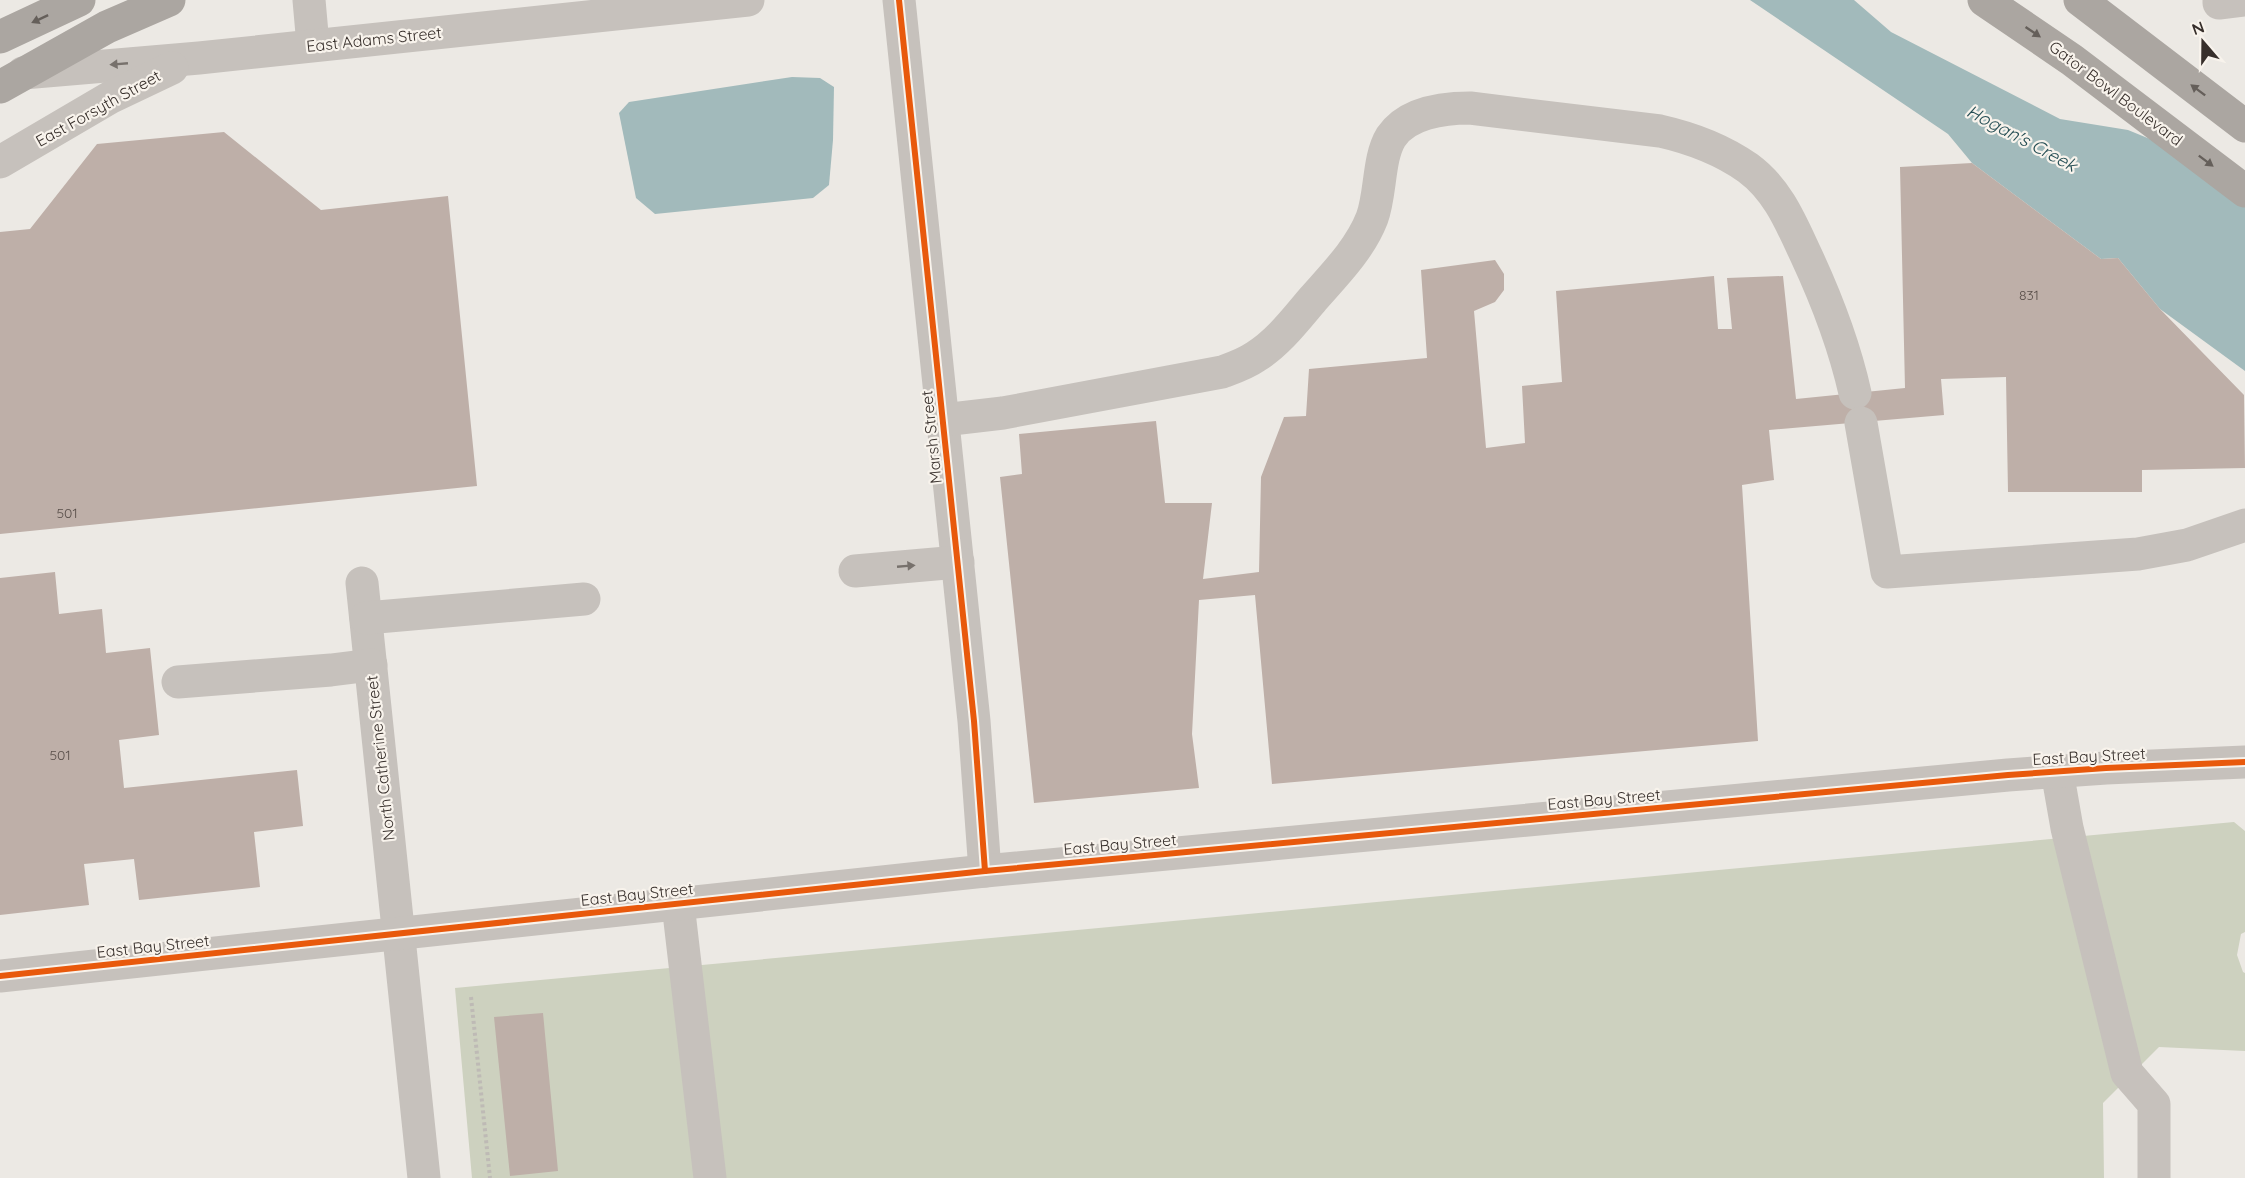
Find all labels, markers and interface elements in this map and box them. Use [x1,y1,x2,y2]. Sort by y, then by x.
north arrow [2173,12,2233,72]
one-way arrow [31,14,48,23]
text: N [2189,16,2207,39]
street label: East Adams Street [305,22,443,56]
one-way arrow [2024,26,2040,38]
street label: Gator Bowl Boulevard [2045,36,2187,150]
one-way arrow [110,59,129,69]
street label: East Forsyth Street [32,65,164,151]
one-way arrow [2191,85,2206,97]
water label: Hogan's Creek [1963,99,2082,177]
one-way arrow [2198,155,2214,167]
house number: 831 [2019,286,2039,304]
street label: Marsh Street [916,389,946,485]
house number: 501 [56,504,78,522]
one-way arrow [897,561,916,571]
street label: North Catherine Street [361,674,399,842]
street label: East Bay Street [2032,743,2146,769]
house number: 501 [49,746,71,764]
street label: East Bay Street [1547,784,1661,814]
street label: East Bay Street [1063,829,1177,859]
street label: East Bay Street [580,878,694,910]
street label: East Bay Street [96,930,210,962]

